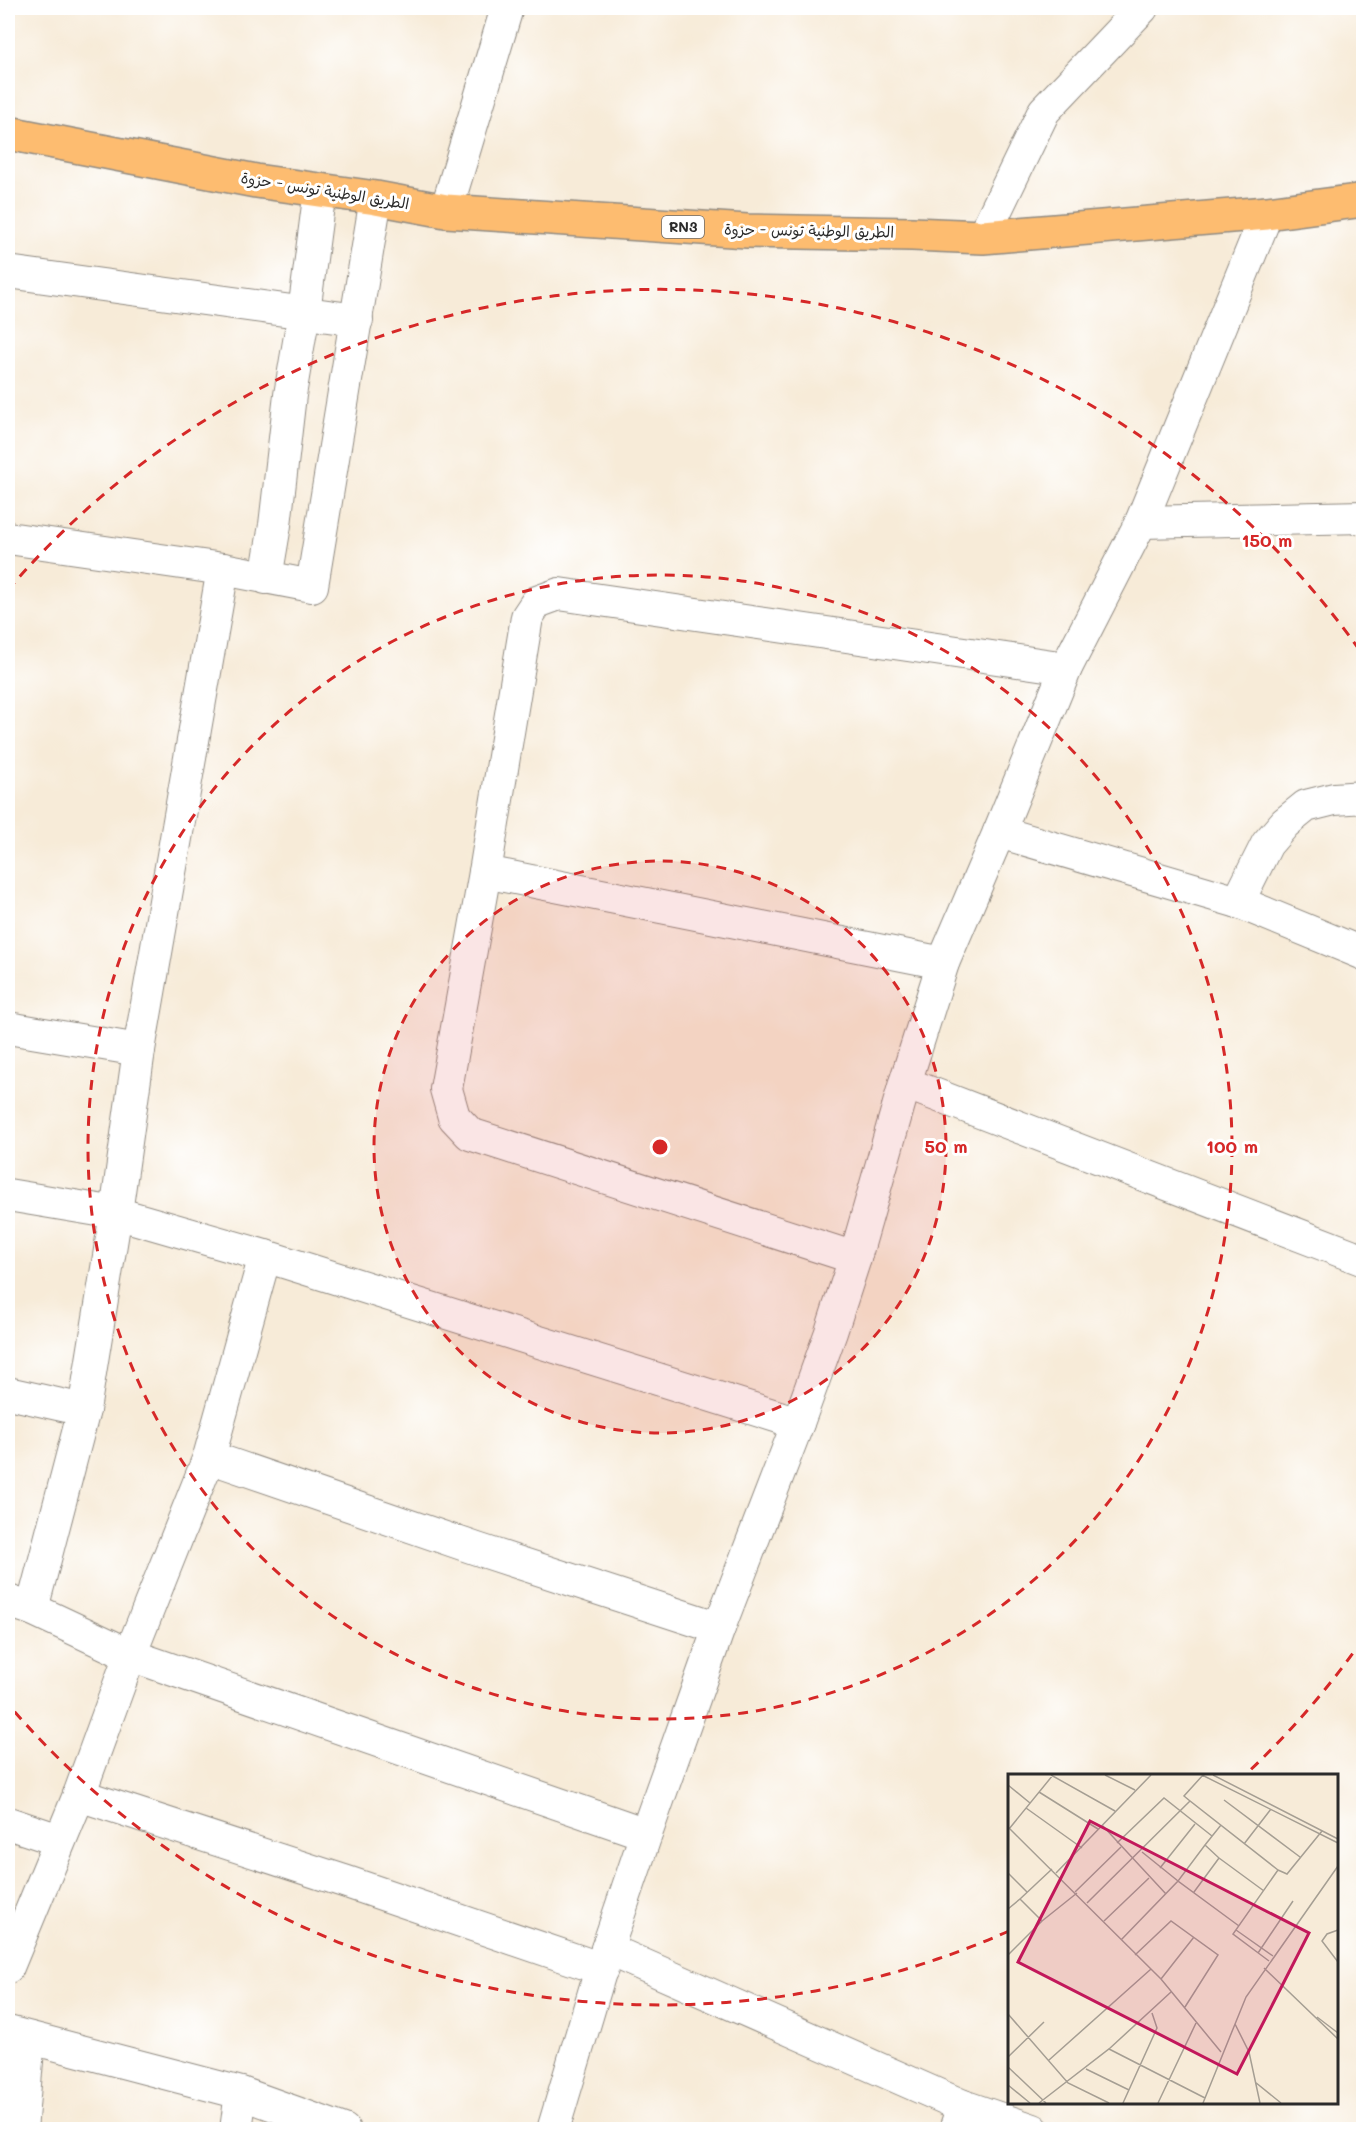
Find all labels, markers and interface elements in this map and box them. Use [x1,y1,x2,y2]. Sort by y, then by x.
street label: الطريق الوطنية تونس - حزوة [239,167,411,214]
road number: RN3 [662,216,704,238]
street label: الطريق الوطنية تونس - حزوة [724,219,894,242]
text: 150 m [1242,528,1292,552]
text: 50 m [925,1134,967,1158]
text: 100 m [1206,1134,1258,1158]
centre of rings [650,1137,670,1157]
inset map [1008,1774,1338,2104]

